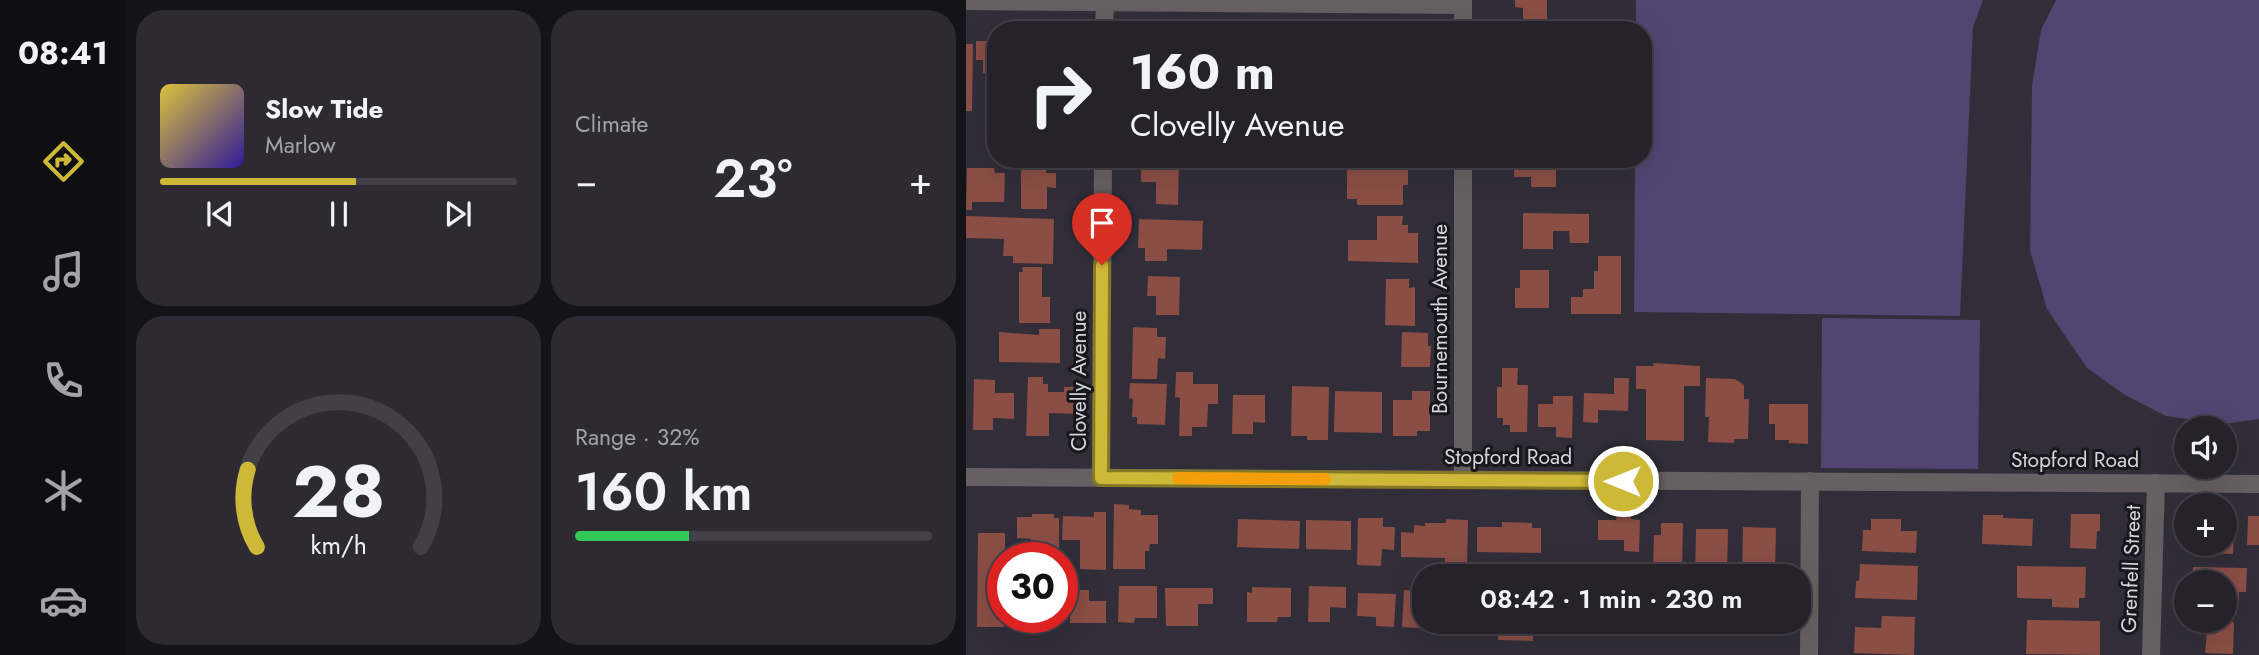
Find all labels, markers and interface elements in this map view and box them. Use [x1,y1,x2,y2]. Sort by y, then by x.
text: 08:41 [18,30,108,76]
text: 160 m [1130,37,1275,107]
icon: right [1015,49,1106,140]
text: Slow Tide [265,90,384,128]
text: Clovelly Avenue [1130,102,1344,148]
text: Climate [575,107,648,141]
text: Marlow [265,128,336,162]
icon: directions [39,137,88,186]
text: 23° [714,141,792,217]
text: − [575,153,597,208]
text: + [909,153,932,208]
pin [1072,193,1132,265]
icon: previous [201,195,239,233]
icon: pause [320,195,358,233]
icon: next [439,195,477,233]
icon: arrive [1083,204,1121,242]
street label: Bournemouth Avenue [1425,224,1455,414]
icon: music [39,247,88,296]
street label: Clovelly Avenue [1064,310,1094,451]
icon: phone [39,356,88,405]
map controls [2174,416,2237,633]
button: sound [2174,416,2237,479]
text: Range · 32% [575,420,700,454]
text: 28 [292,439,385,544]
street label: Stopford Road [1444,442,1572,472]
position arrow [1586,444,1660,518]
street label: Stopford Road [2011,445,2139,475]
text: 160 km [575,454,753,530]
icon: climate [39,466,88,515]
button: + [2174,493,2237,556]
street label: Grenfell Street [2114,505,2148,633]
text: km/h [310,526,367,562]
speed limit sign: 30 [987,542,1078,633]
button: − [2174,570,2237,633]
icon: car [39,576,88,625]
text: 08:42 · 1 min · 230 m [1480,580,1743,618]

